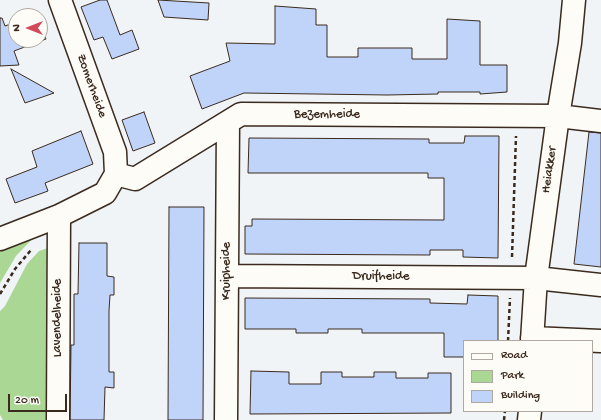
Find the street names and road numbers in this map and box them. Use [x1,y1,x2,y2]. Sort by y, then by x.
street label: Zomerheide [72,52,110,120]
street label: Bezemheide [294,107,360,123]
street label: Heiakker [539,146,561,194]
street label: Kruipheide [219,242,235,300]
street label: Druifheide [353,269,409,285]
street label: Lavendelheide [50,279,66,357]

